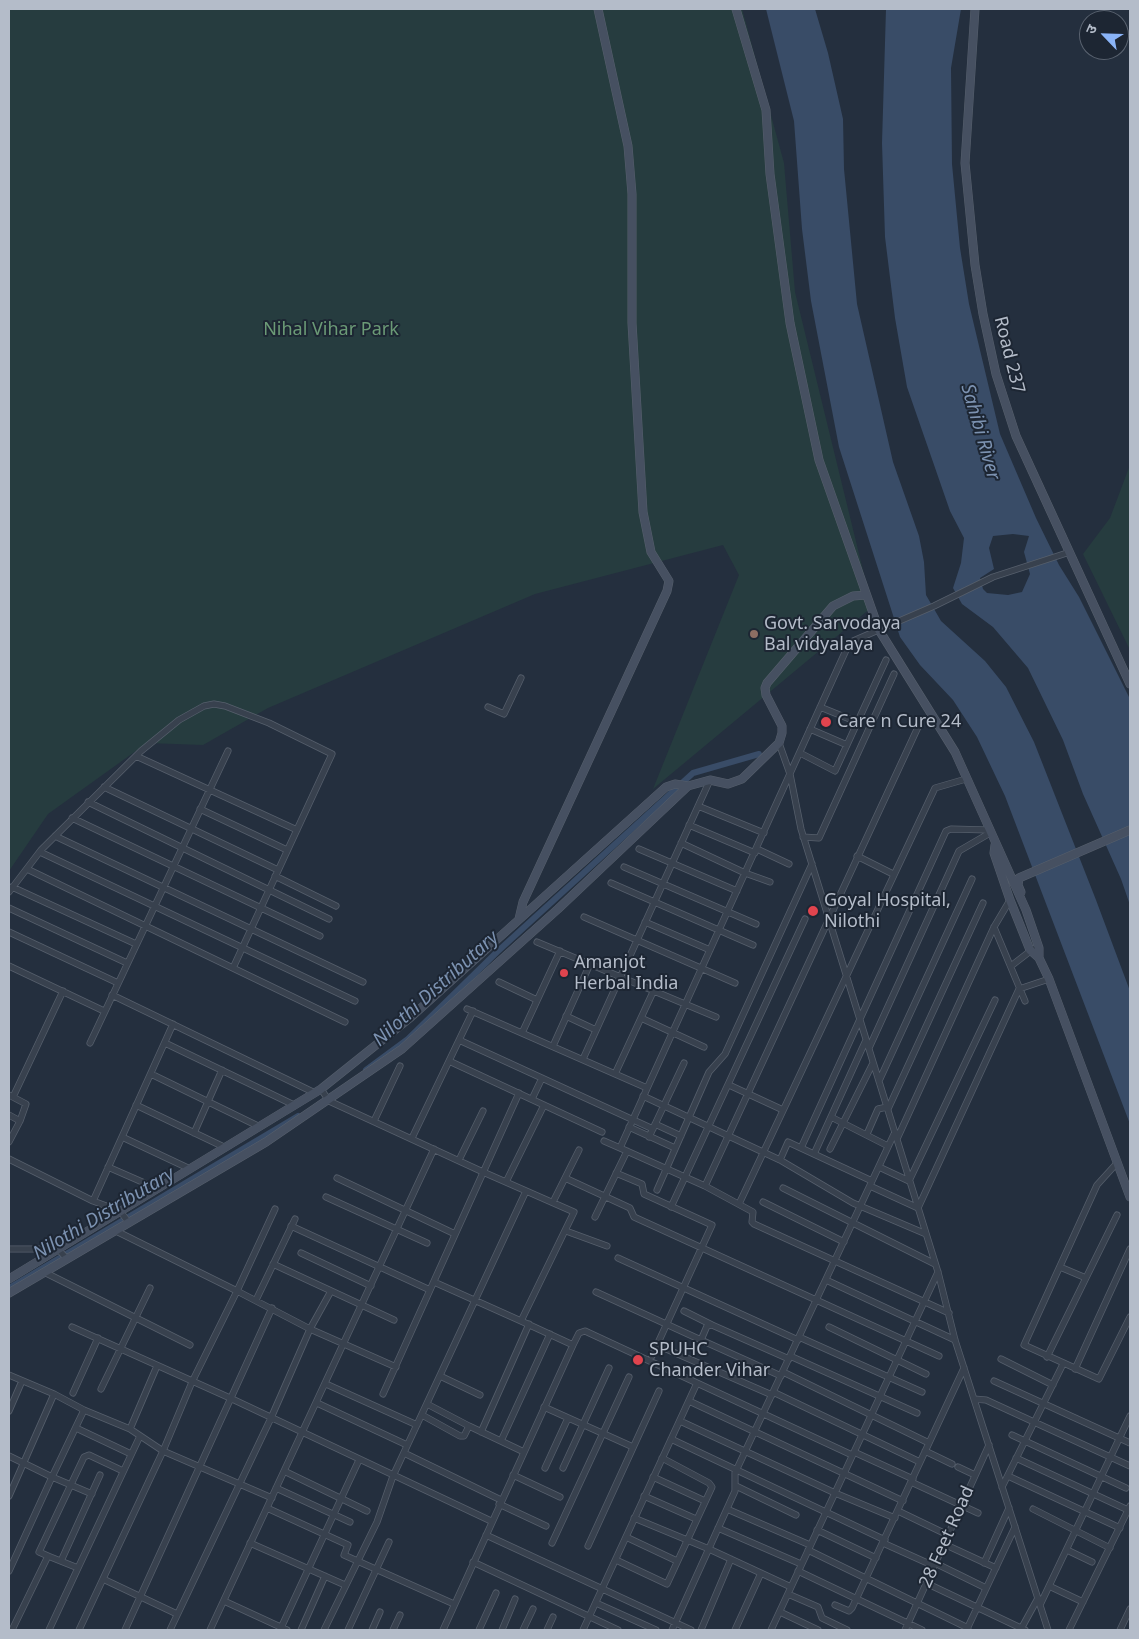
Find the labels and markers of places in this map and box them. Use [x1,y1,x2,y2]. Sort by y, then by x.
place label: Govt. Sarvodaya Bal vidyalaya [764,613,901,656]
marker: Govt. Sarvodaya Bal vidyalaya [748,628,760,640]
place label: Care n Cure 24 [837,711,961,733]
marker: Care n Cure 24 [819,715,833,729]
place label: Goyal Hospital, Nilothi [824,890,951,932]
marker: Goyal Hospital, Nilothi [806,904,820,918]
place label: Amanjot Herbal India [574,952,678,994]
marker: Amanjot Herbal India [558,967,570,979]
place label: SPUHC Chander Vihar [649,1339,770,1382]
marker: SPUHC Chander Vihar [631,1353,645,1367]

